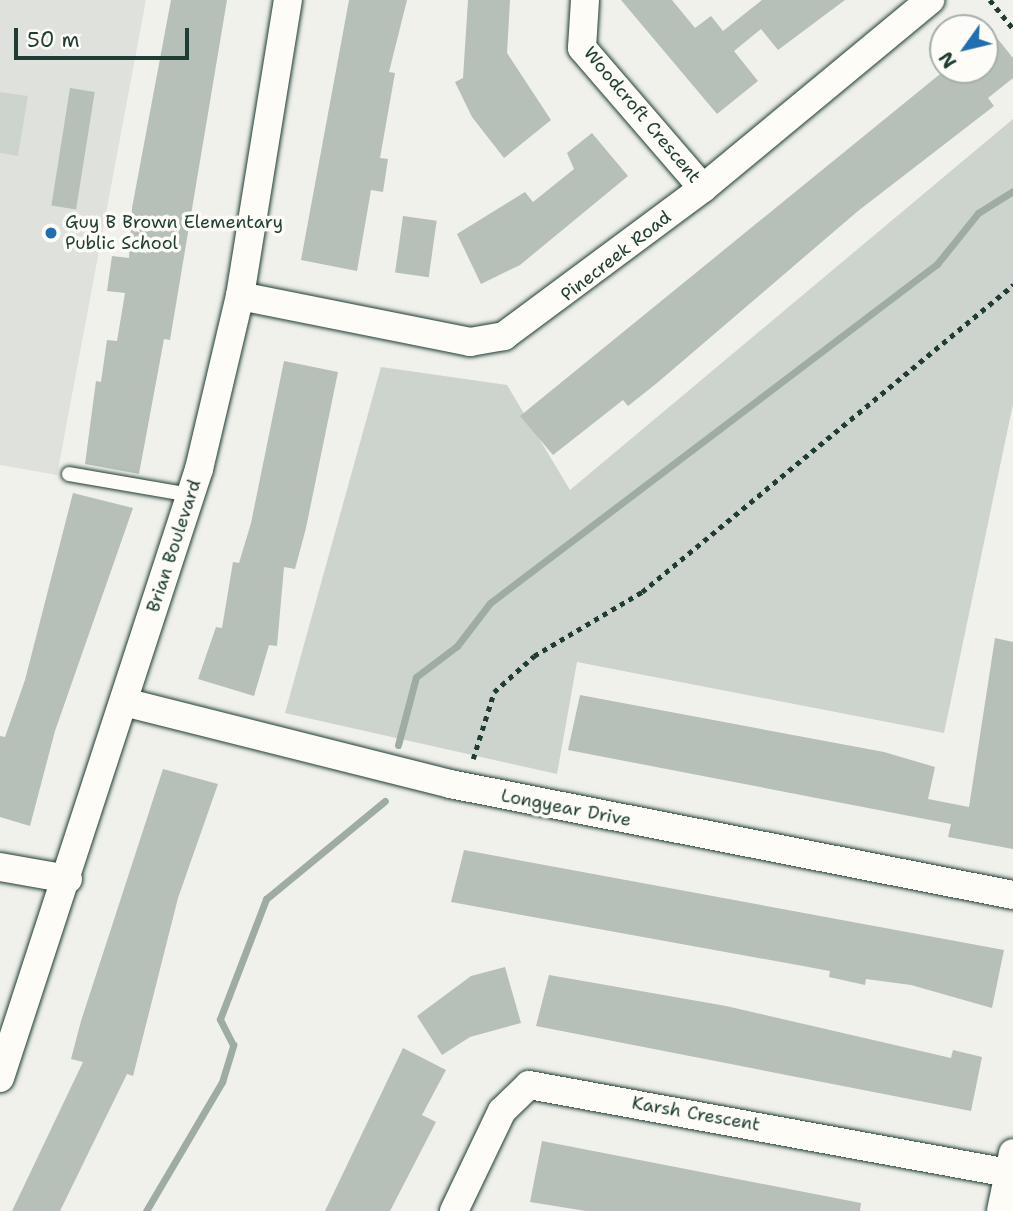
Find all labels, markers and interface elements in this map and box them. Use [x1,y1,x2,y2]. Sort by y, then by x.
scale bar [18,14,192,58]
north arrow [929,14,999,84]
text: 50 m [27,26,80,54]
street label: Woodcroft Crescent [579,43,705,187]
text: N [933,47,962,73]
street label: Pinecreek Road [557,206,675,306]
place label: Guy B Brown Elementary Public School [65,212,283,255]
marker: Guy B Brown Elementary Public School [43,225,59,241]
street label: Brian Boulevard [142,477,206,615]
street label: Longyear Drive [499,785,633,831]
street label: Karsh Crescent [630,1092,762,1136]

